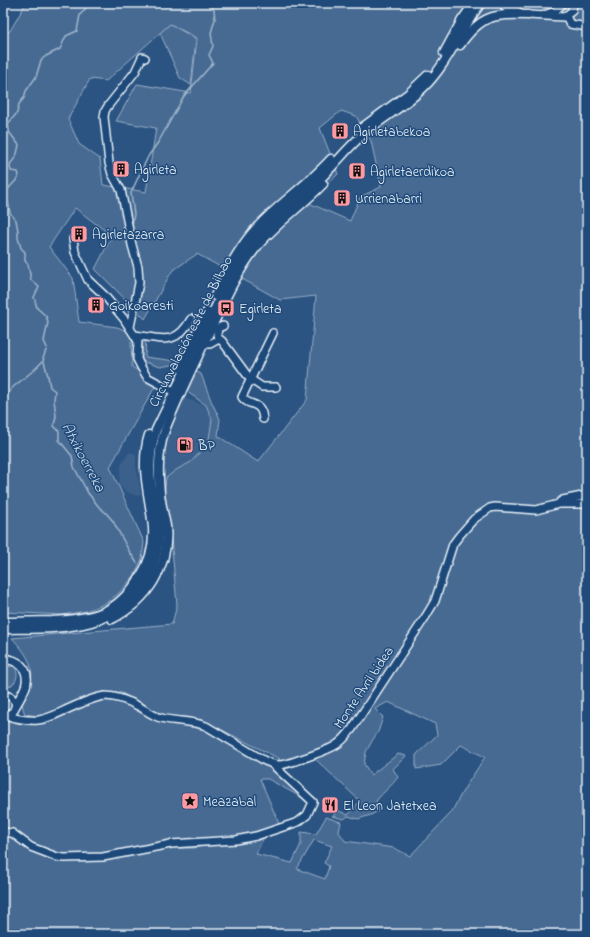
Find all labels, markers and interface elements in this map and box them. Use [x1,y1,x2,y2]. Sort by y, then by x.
building icon: Agirletabekoa [330,121,350,141]
place label: Agirletabekoa [353,122,430,144]
building icon: Agirleta [111,159,131,179]
place label: Agirleta [134,160,177,182]
building icon: Agirletaerdikoa [347,161,367,181]
place label: Agirletaerdikoa [370,162,455,184]
building icon: Urrienabarri [332,188,352,208]
place label: Urrienabarri [355,189,422,210]
building icon: Agirletazarra [69,224,89,244]
place label: Agirletazarra [92,225,164,247]
street label: Circunvalación este de Bilbao [144,253,239,411]
building icon: Goikoaresti [86,295,106,315]
place label: Goikoaresti [109,296,174,317]
bus stop icon: Egirleta [216,298,236,318]
place label: Egirleta [239,299,282,321]
water label: Atxikoerreka [56,419,111,497]
fuel station icon: BP [175,435,195,455]
place label: BP [197,436,215,457]
street label: Monte Avril bidea [329,642,400,733]
place icon: Meazabal [180,791,200,811]
place label: Meazabal [203,792,256,813]
restaurant icon: El Leon Jatetxea [320,795,340,815]
place label: El Leon Jatetxea [343,796,437,817]

